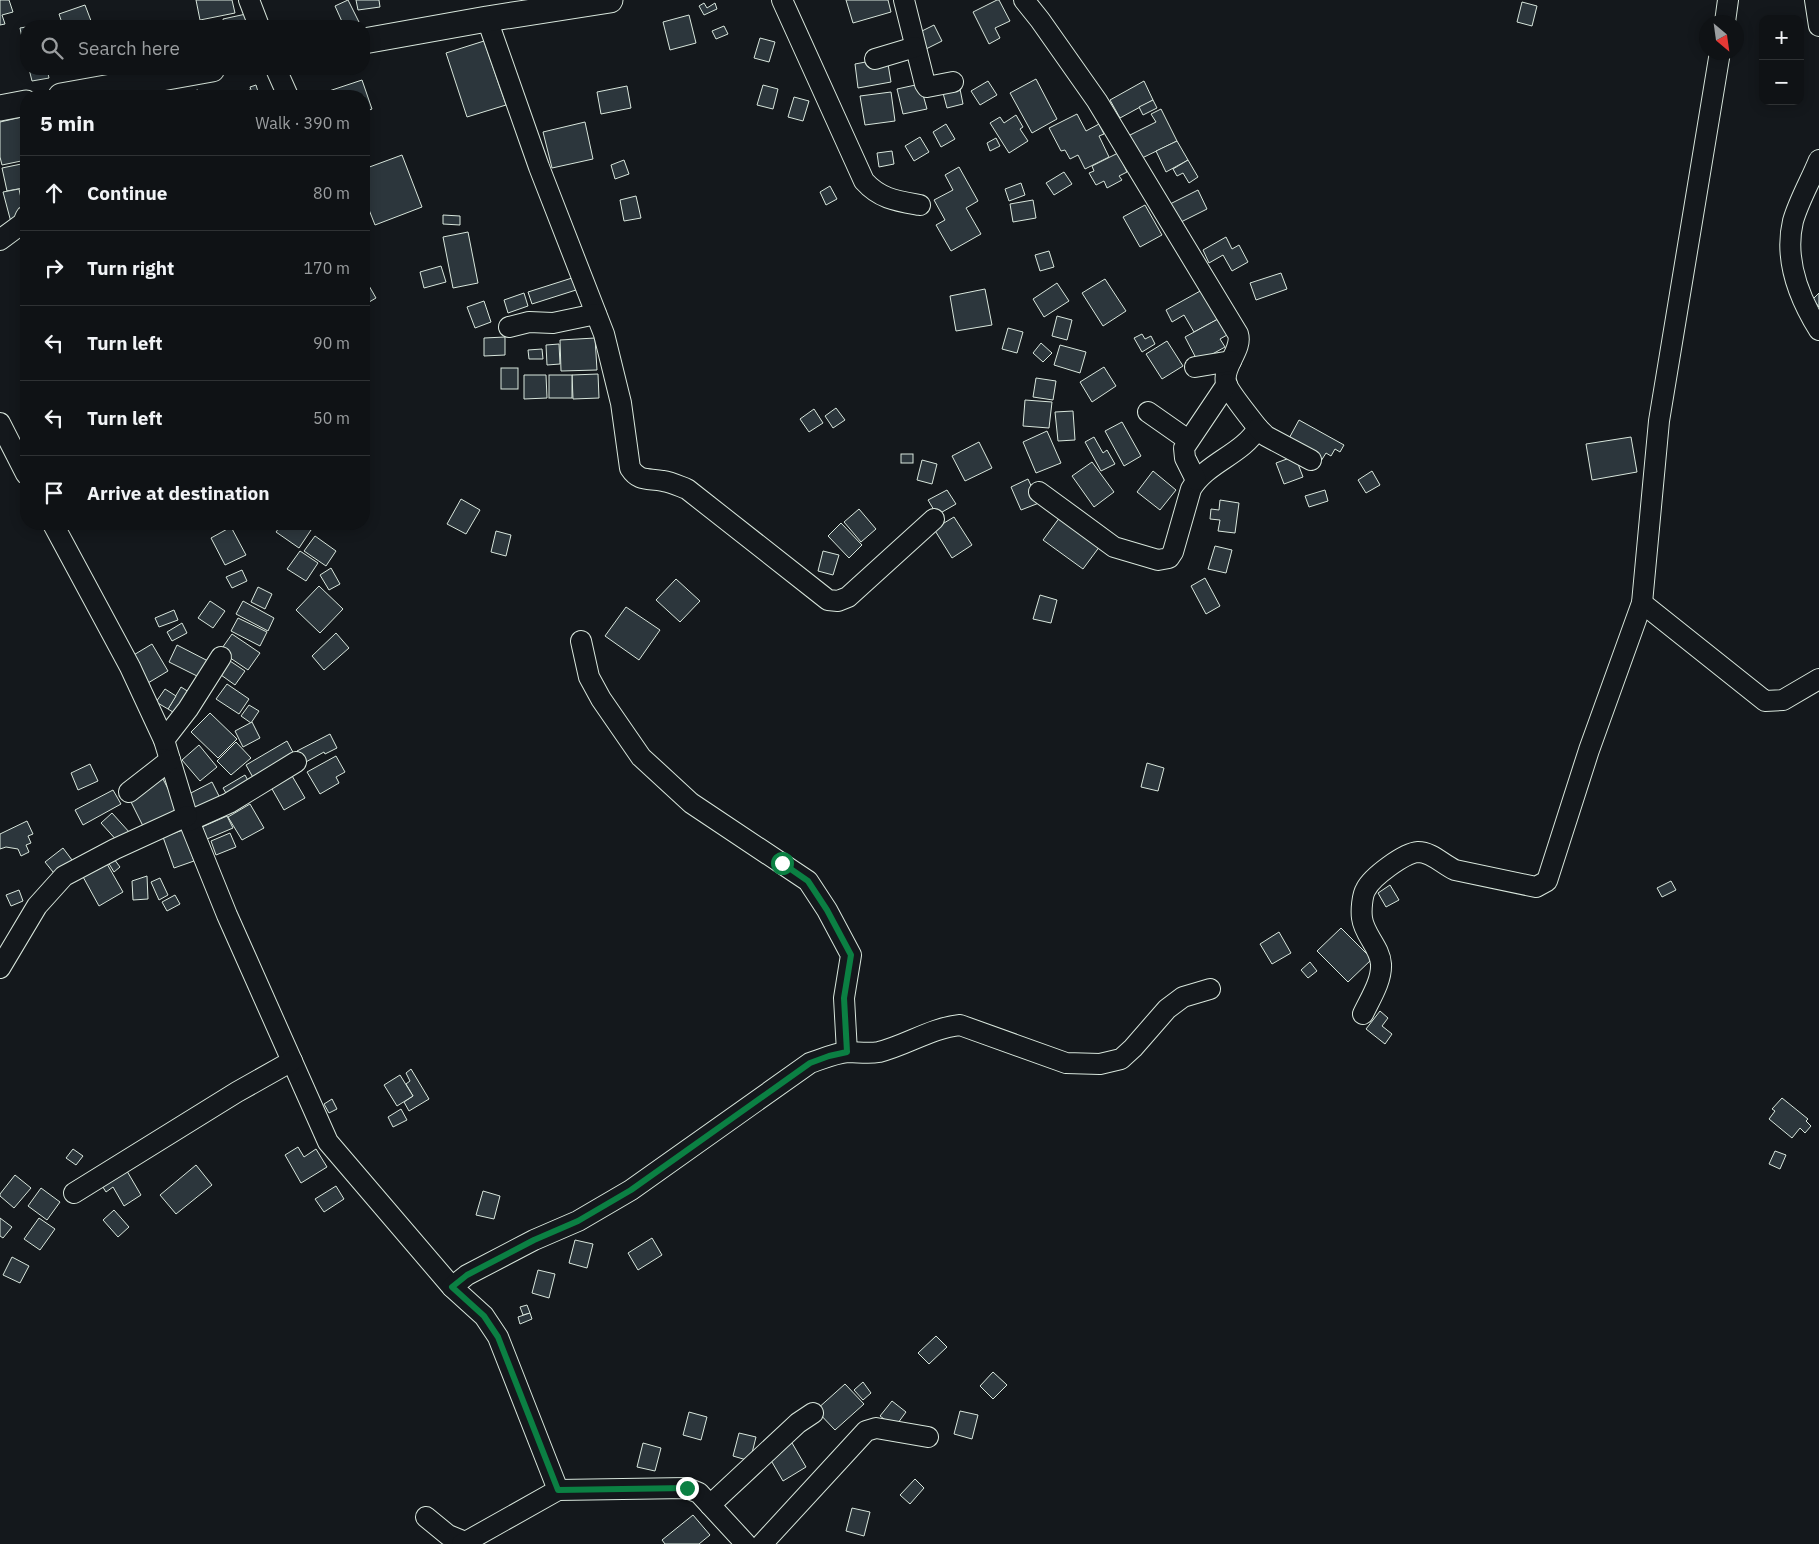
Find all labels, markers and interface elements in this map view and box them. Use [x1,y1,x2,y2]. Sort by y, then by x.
north arrow [1699,15,1744,60]
map controls [1759,15,1804,105]
button: + [1759,15,1804,60]
search box [20,20,370,75]
icon: search [38,34,66,62]
text: Search here [78,36,180,60]
button: − [1759,60,1804,105]
text: 5 min [40,109,95,137]
text: Walk · 390 m [255,113,350,133]
icon: ahead [40,179,68,207]
text: Continue [87,181,167,205]
text: 80 m [313,183,350,203]
icon: right [40,254,68,282]
text: Turn right [87,256,174,280]
text: 170 m [303,258,350,278]
icon: left [40,329,68,357]
text: Turn left [87,331,163,355]
text: 90 m [313,333,350,353]
icon: left [40,404,68,432]
text: Turn left [87,406,163,430]
text: 50 m [313,408,350,428]
icon: arrive [40,479,68,507]
text: Arrive at destination [87,481,270,505]
route start [771,852,794,875]
route end [676,1477,699,1500]

